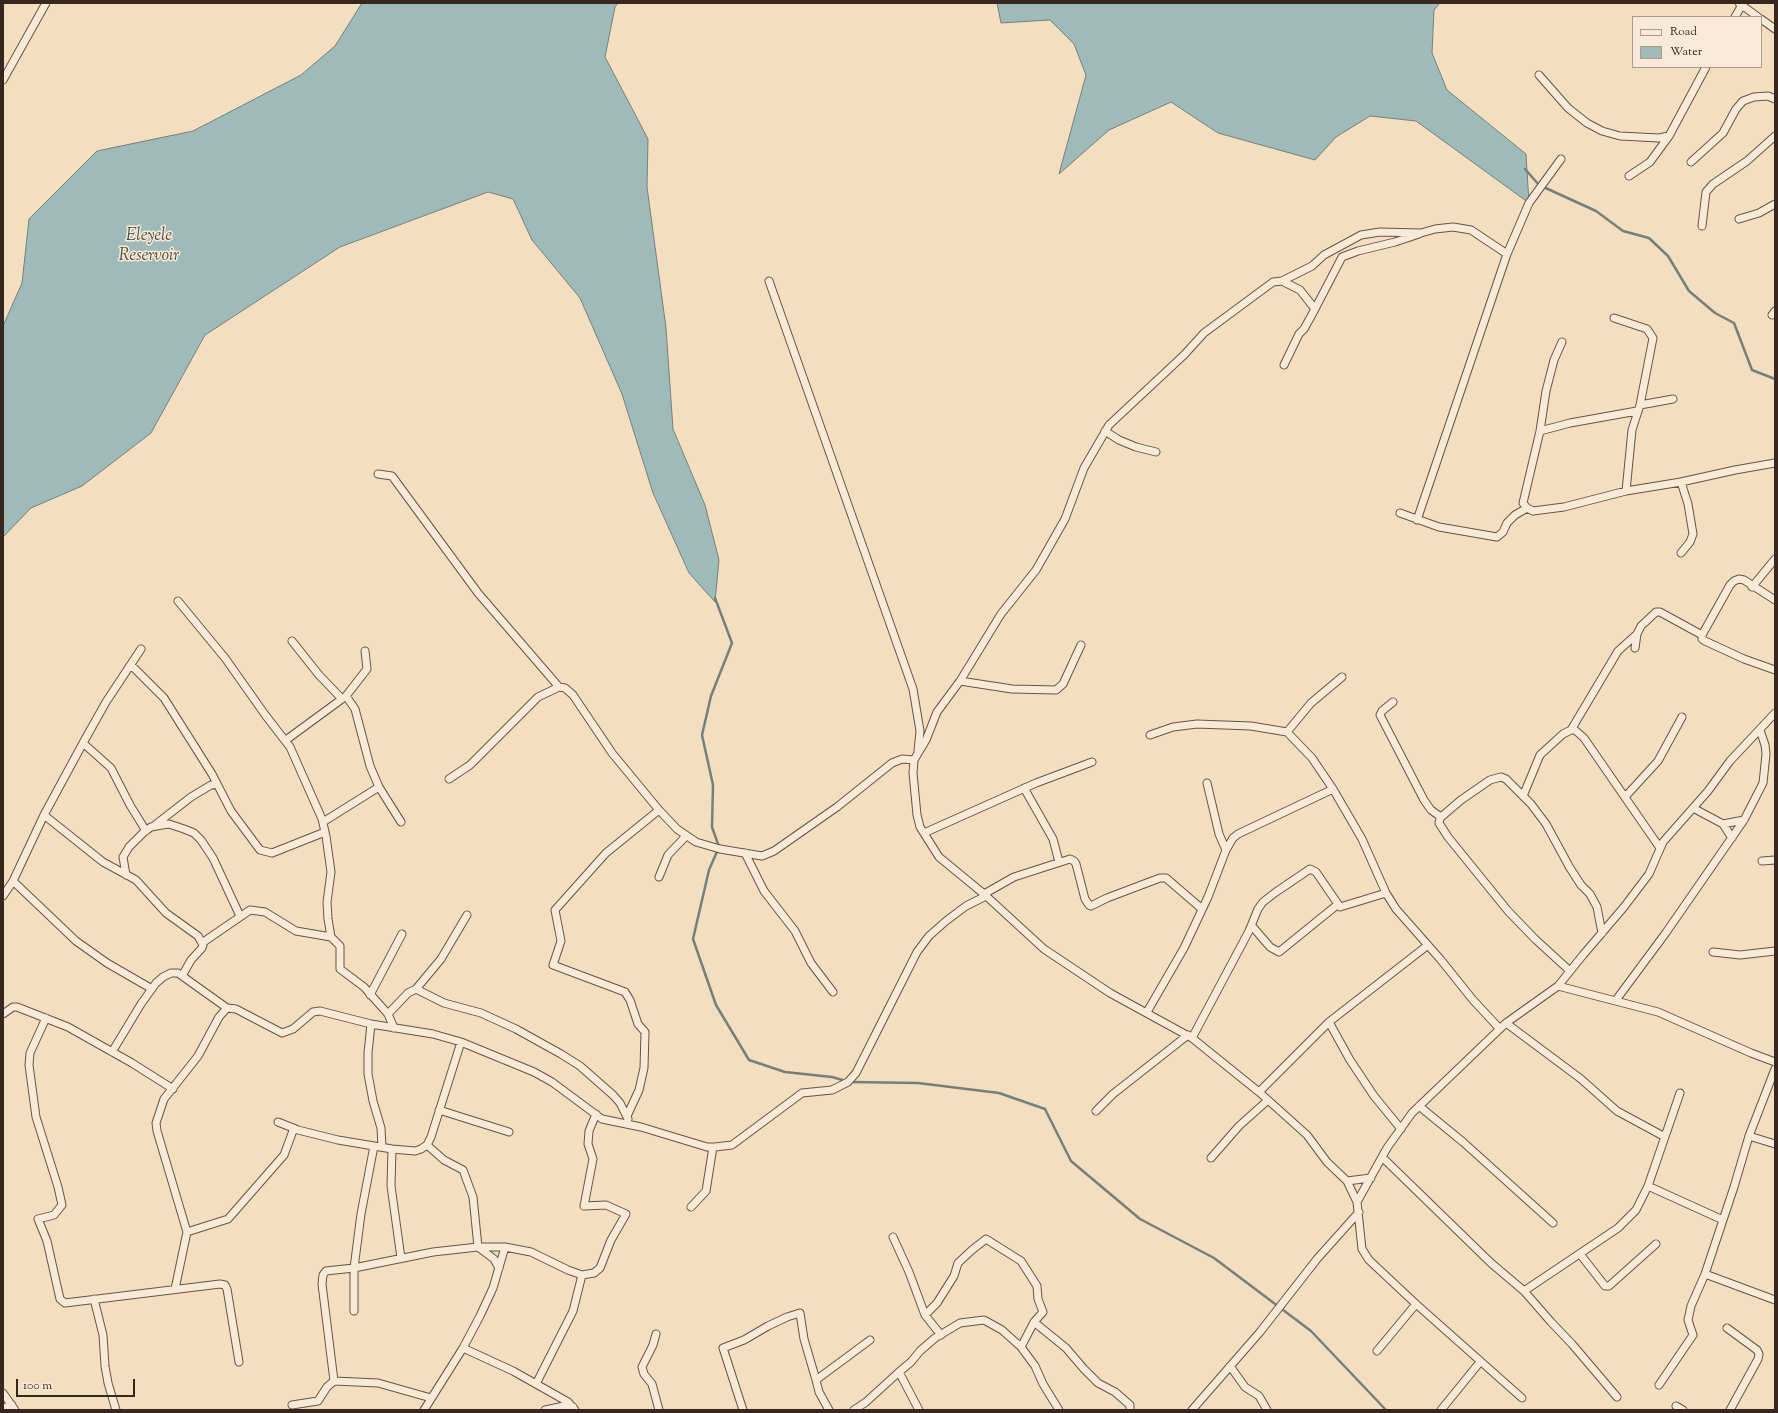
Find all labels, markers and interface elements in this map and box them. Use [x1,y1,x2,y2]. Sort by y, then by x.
legend [1632,16,1762,68]
text: Road [1670,23,1697,41]
text: Water [1670,43,1702,61]
water label: Eleyele Reservoir [119,227,179,267]
scale bar [18,1371,137,1397]
text: 100 m [23,1377,52,1395]

